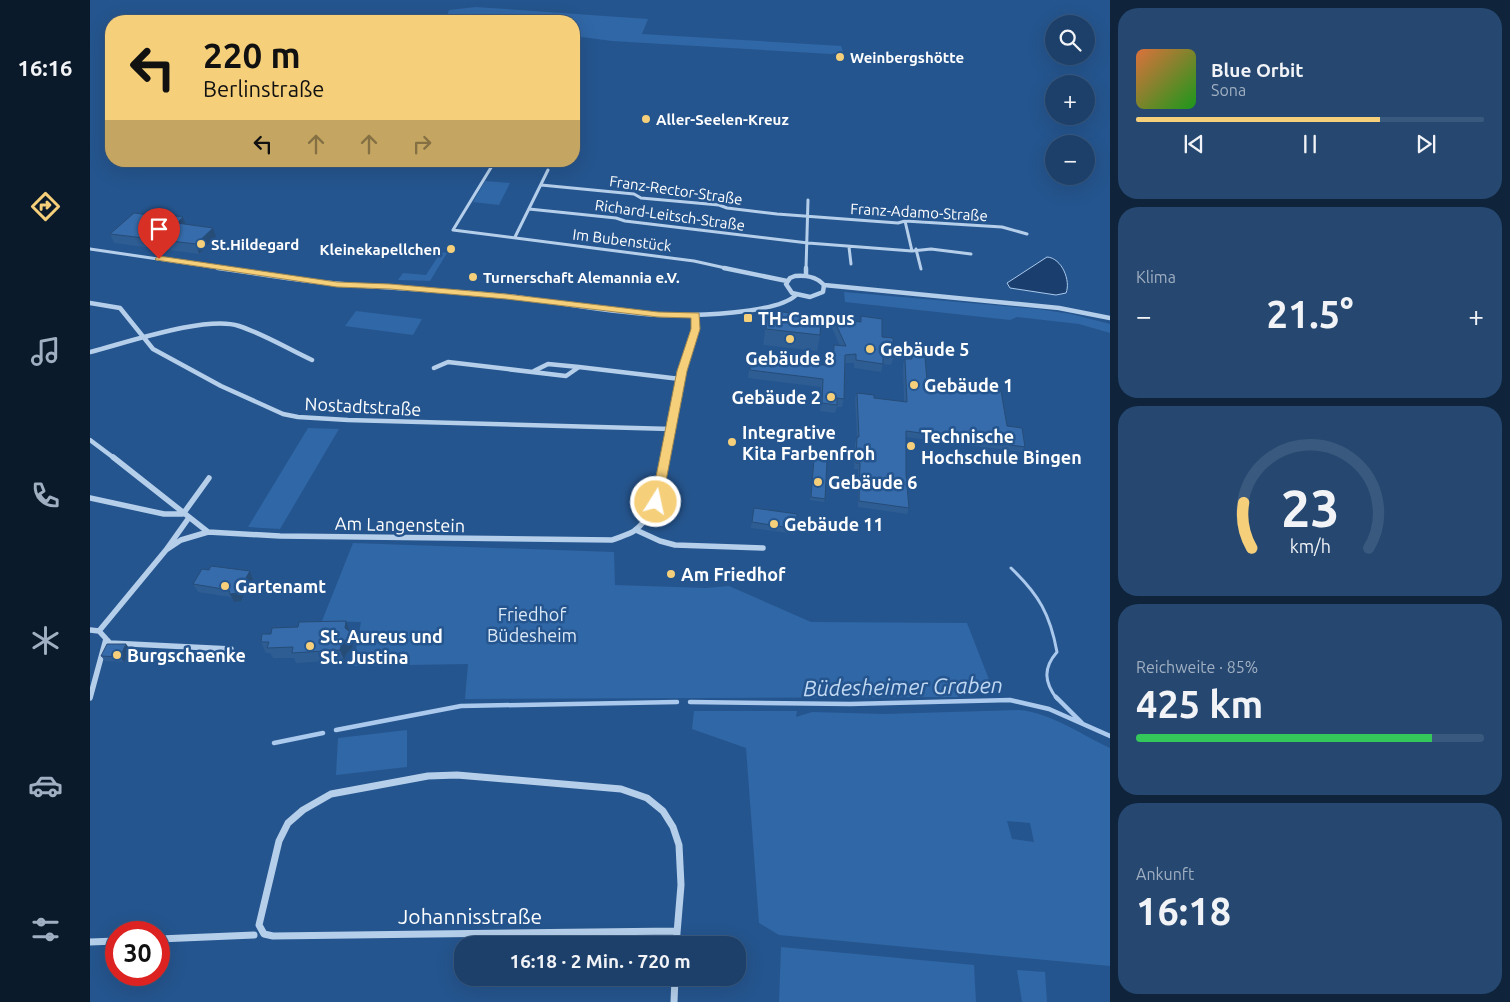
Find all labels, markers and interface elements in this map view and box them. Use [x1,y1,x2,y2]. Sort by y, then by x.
map controls [1045,15,1095,185]
button: search [1045,15,1095,65]
icon: left [120,35,185,100]
text: 220 m [203,35,301,75]
place label: Weinbergshötte [850,49,964,66]
marker: Weinbergshötte [834,51,846,63]
text: 16:16 [17,55,73,80]
text: Blue Orbit [1211,59,1304,81]
button: + [1045,75,1095,125]
text: Berlinstraße [203,76,324,101]
text: Sona [1211,81,1246,99]
place label: Aller-Seelen-Kreuz [656,111,789,128]
marker: Aller-Seelen-Kreuz [640,113,652,125]
icon: left [249,130,277,158]
icon: ahead [302,130,330,158]
icon: ahead [355,130,383,158]
icon: right [408,130,436,158]
icon: previous [1180,130,1208,158]
icon: pause [1296,130,1324,158]
icon: next [1412,130,1440,158]
button: − [1045,135,1095,185]
street label: Franz-Rector-Straße [608,172,744,208]
icon: directions [28,189,63,224]
street label: Richard-Leitsch-Straße [594,196,746,234]
street label: Franz-Adamo-Straße [850,200,988,224]
pin [138,208,180,259]
icon: arrive [145,215,173,243]
street label: Im Bubenstück [572,226,673,255]
place label: St.Hildegard [211,236,299,253]
marker: St.Hildegard [195,238,207,250]
place label: Kleinekapellchen [320,241,441,258]
marker: Kleinekapellchen [445,243,457,255]
text: Klima [1136,268,1176,286]
place label: Turnerschaft Alemannia e.V. [483,269,680,286]
marker: Turnerschaft Alemannia e.V. [467,271,479,283]
text: 21.5° [1266,293,1354,335]
text: − [1136,300,1152,331]
text: + [1468,300,1484,331]
place label: TH-Campus [758,308,855,328]
marker: TH-Campus [742,312,754,324]
marker: Gebäude 8 [784,333,796,345]
icon: music [28,334,63,369]
place label: Gebäude 5 [880,339,969,359]
marker: Gebäude 5 [864,343,876,355]
place label: Gebäude 8 [745,348,835,368]
place label: Gebäude 1 [924,375,1013,395]
marker: Gebäude 1 [908,379,920,391]
place label: Gebäude 2 [732,387,821,407]
marker: Gebäude 2 [825,391,837,403]
street label: Nostadtstraße [304,393,422,419]
place label: Integrative Kita Farbenfroh [742,422,875,463]
place label: Technische Hochschule Bingen [921,426,1082,467]
marker: Integrative Kita Farbenfroh [726,436,738,448]
marker: Technische Hochschule Bingen [905,440,917,452]
place label: Gebäude 6 [828,472,917,492]
position arrow [629,475,681,527]
marker: Gebäude 6 [812,476,824,488]
icon: phone [28,478,63,513]
text: 23 [1281,479,1339,537]
street label: Am Langenstein [335,513,465,535]
place label: Gebäude 11 [784,514,884,534]
marker: Gebäude 11 [768,518,780,530]
text: km/h [1289,536,1331,556]
place label: Am Friedhof [681,564,786,584]
marker: Am Friedhof [665,568,677,580]
place label: Gartenamt [235,576,326,596]
marker: Gartenamt [219,580,231,592]
park label: Friedhof Büdesheim [487,604,577,645]
icon: climate [28,623,63,658]
place label: St. Aureus und St. Justina [320,626,443,667]
marker: St. Aureus und St. Justina [304,640,316,652]
place label: Burgschaenke [127,645,246,665]
marker: Burgschaenke [111,649,123,661]
text: Reichweite · 85% [1136,658,1258,676]
water label: Büdesheimer Graben [803,672,1003,700]
text: 425 km [1136,683,1263,725]
icon: car [28,768,63,803]
text: Ankunft [1136,865,1194,883]
text: 16:18 [1136,890,1231,932]
street label: Johannisstraße [398,904,542,928]
icon: filters [28,912,63,947]
speed limit sign: 30 [105,921,170,986]
text: 16:18 · 2 Min. · 720 m [509,950,691,972]

